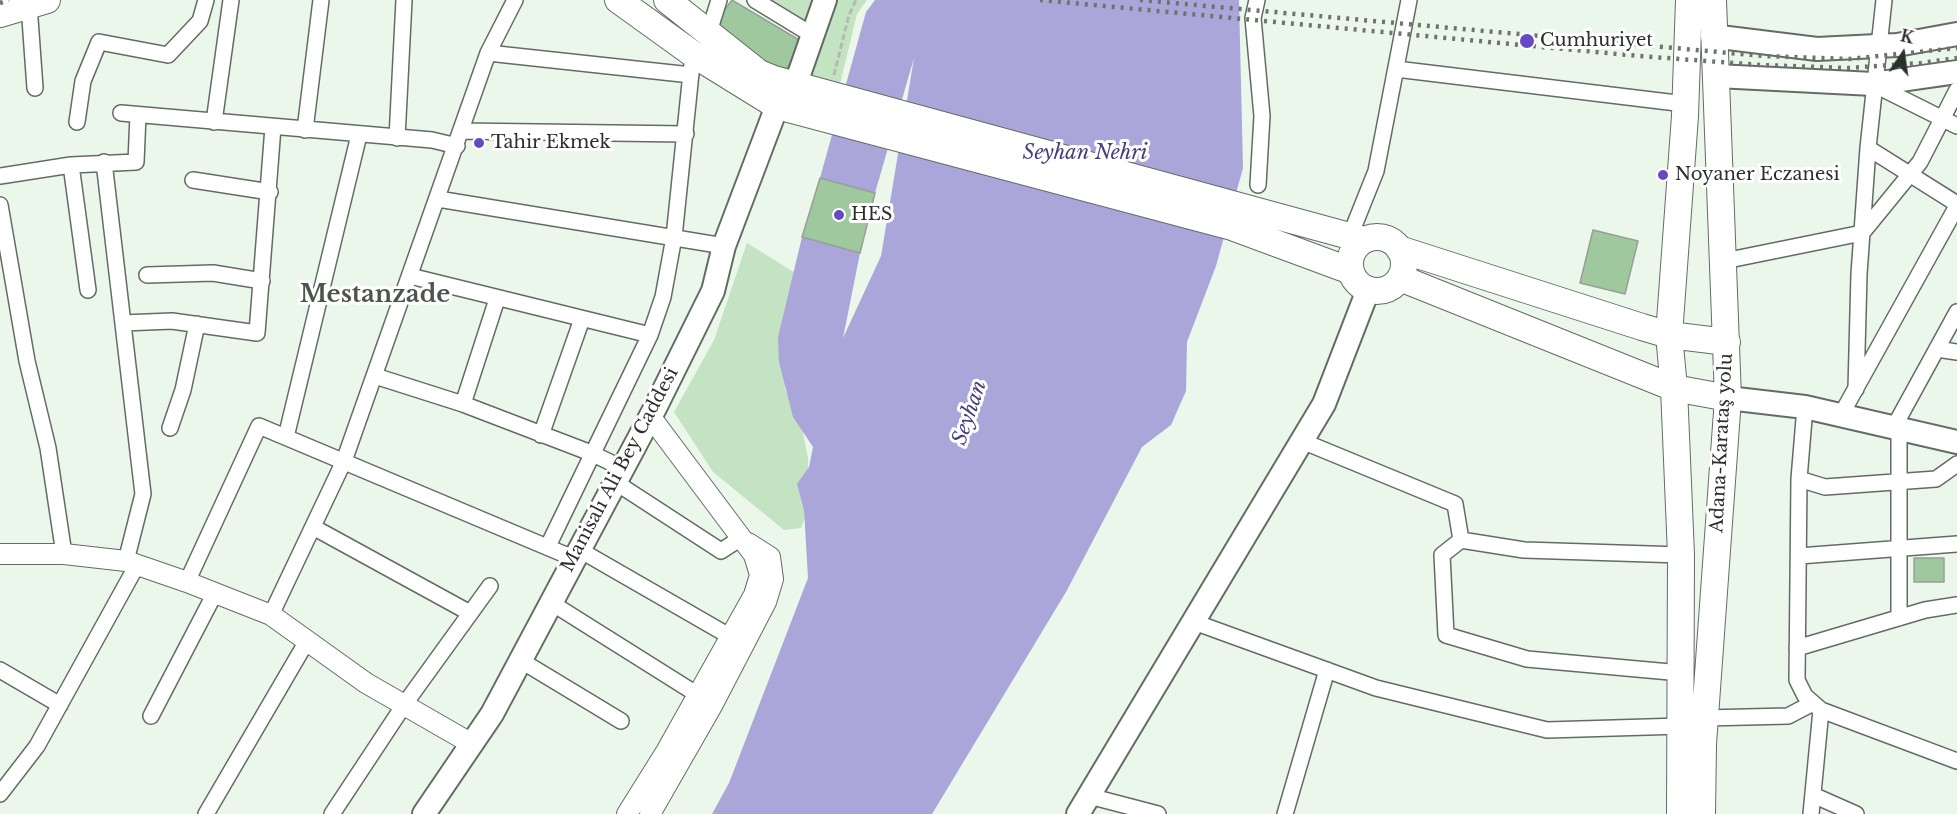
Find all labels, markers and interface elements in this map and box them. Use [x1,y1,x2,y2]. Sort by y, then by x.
north arrow [1873,24,1933,84]
text: K [1898,25,1916,48]
place label: Cumhuriyet [1540,30,1653,52]
marker: Cumhuriyet [1518,32,1536,50]
place label: Tahir Ekmek [491,132,611,154]
marker: Tahir Ekmek [472,136,486,150]
water label: Seyhan Nehri [1023,141,1147,165]
place label: Noyaner Eczanesi [1675,164,1840,186]
marker: Noyaner Eczanesi [1656,168,1670,182]
place label: HES [851,204,892,226]
marker: HES [832,208,846,222]
district label: Mestanzade [300,281,450,309]
street label: Adana-Karataş yolu [1707,353,1737,533]
street label: Manisalı Ali Bey Caddesi [557,364,683,576]
water label: Seyhan [948,378,992,448]

